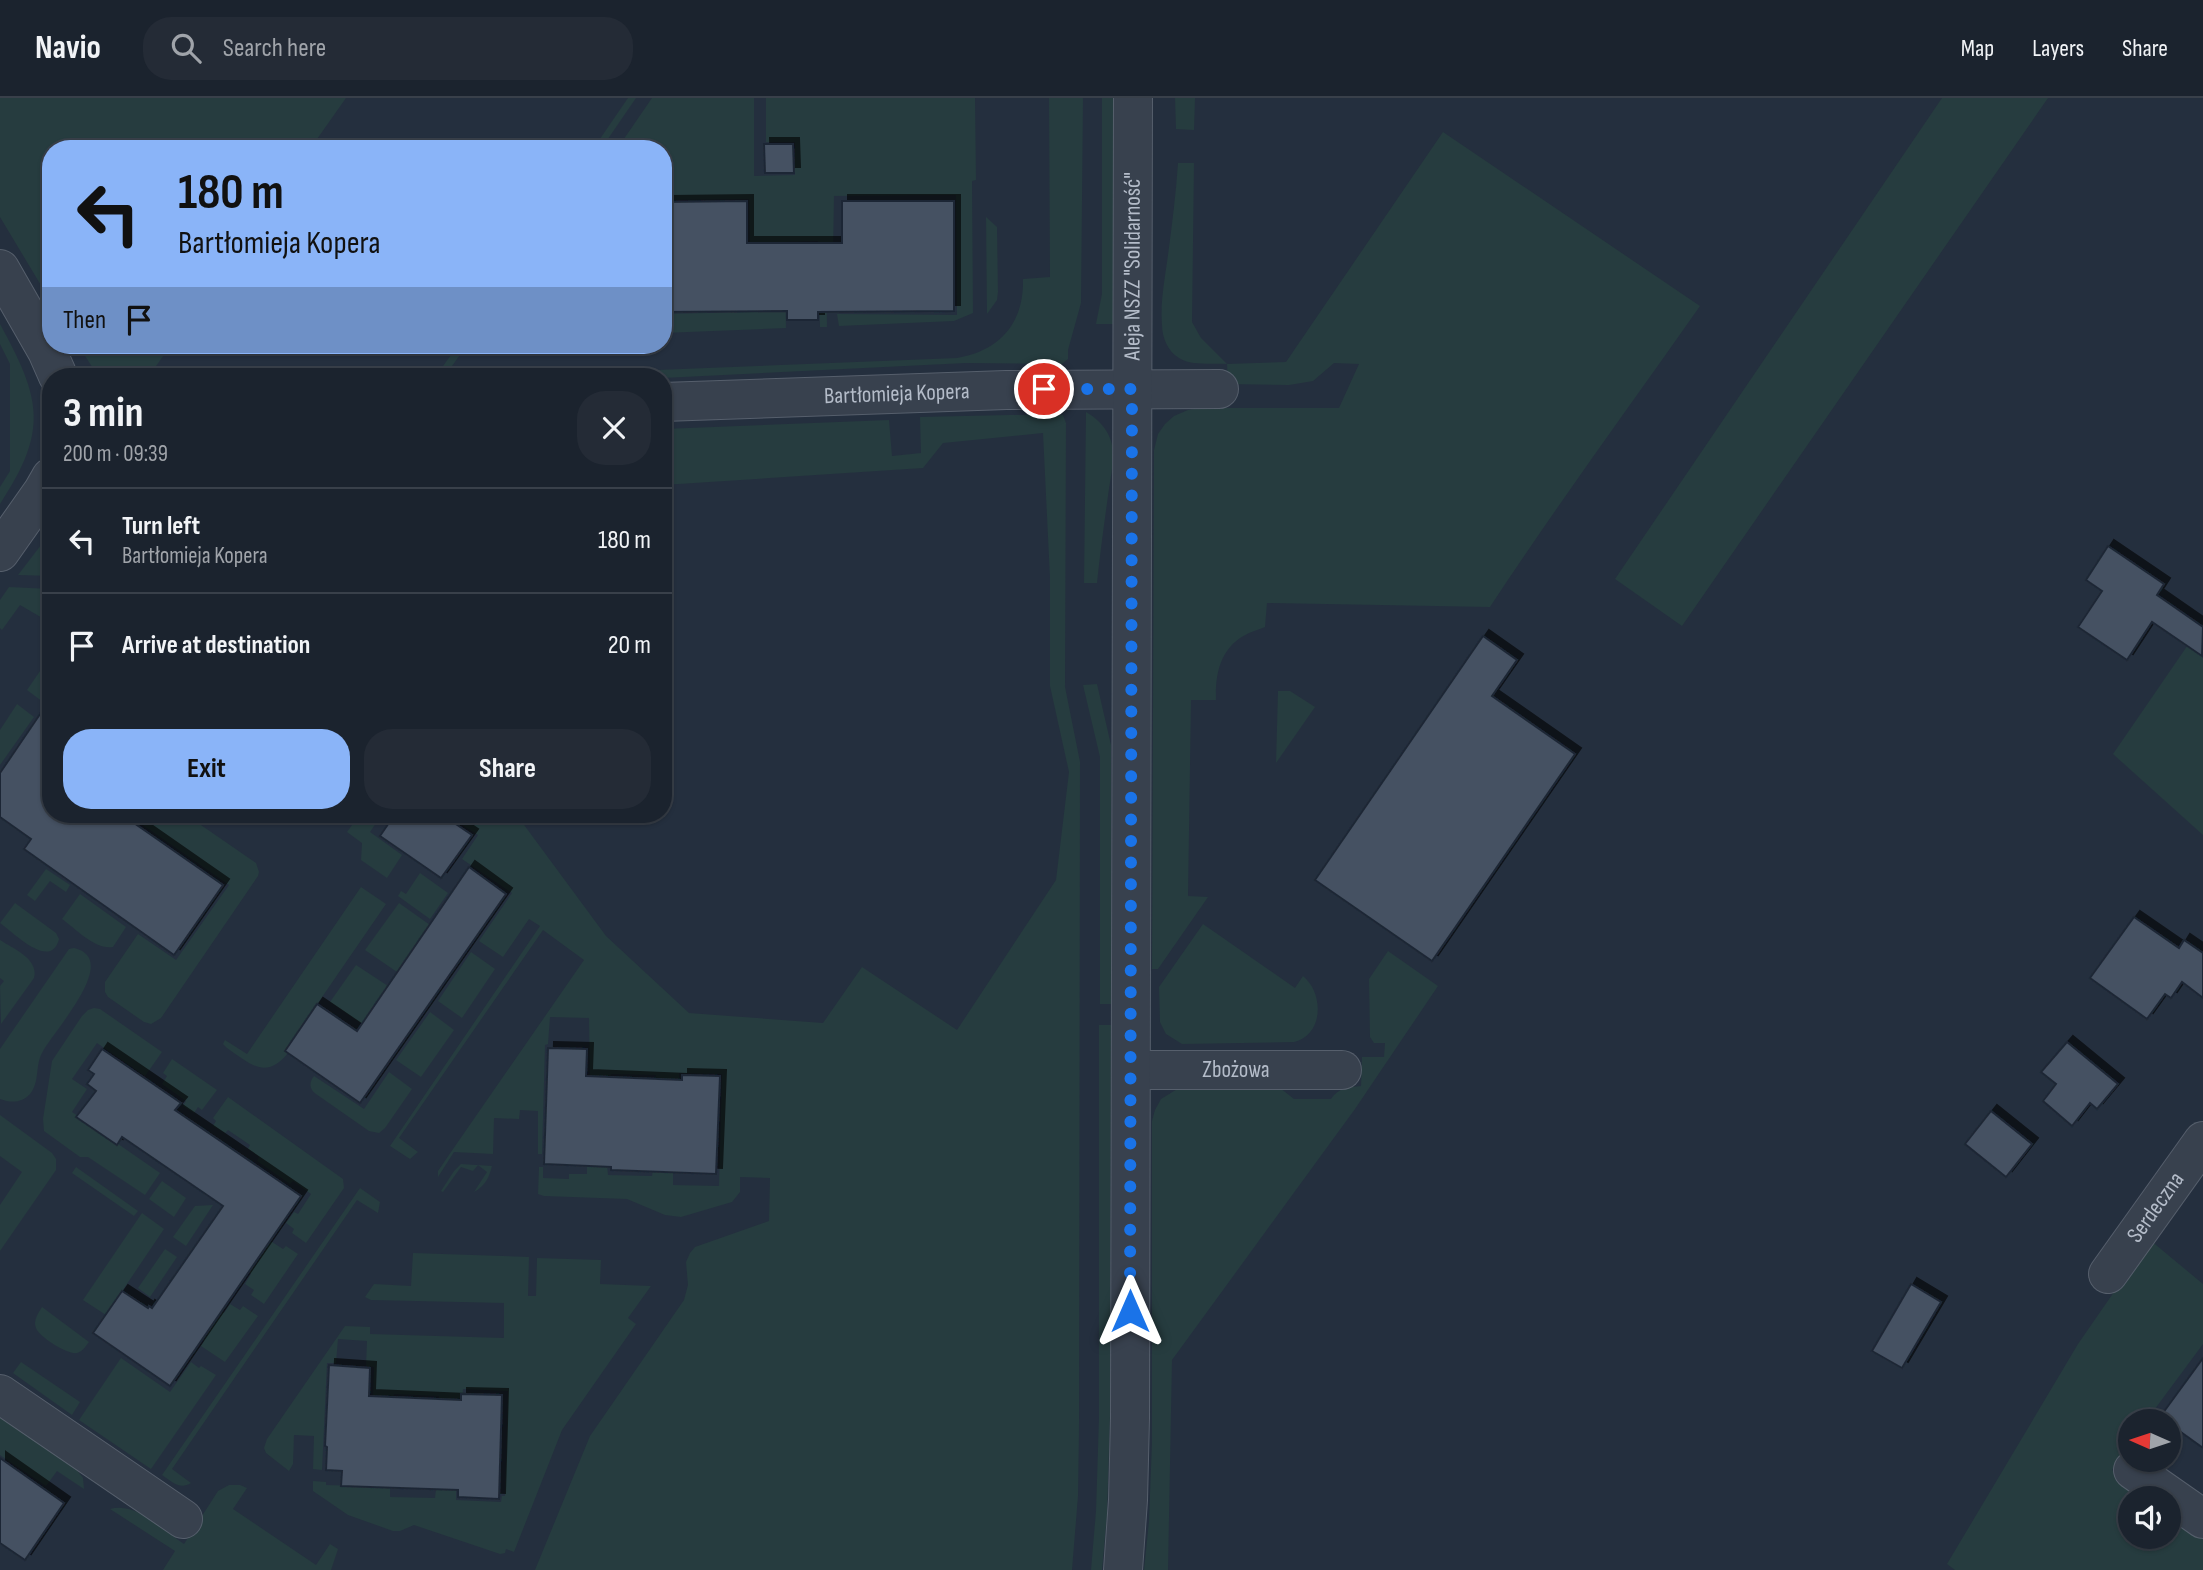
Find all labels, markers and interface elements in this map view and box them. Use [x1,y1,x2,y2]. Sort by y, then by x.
search box [143,17,633,80]
text: Navio [35,28,101,68]
icon: search [167,29,205,67]
text: Search here [223,33,326,64]
text: Map [1961,34,1994,63]
text: Layers [2032,34,2084,63]
text: Share [2122,34,2168,63]
text: 180 m [178,164,284,223]
icon: left [63,168,154,259]
street label: Aleja NSZZ "Solidarność" [1118,172,1147,362]
text: Bartłomieja Kopera [178,224,381,263]
icon: arrive [120,301,158,339]
text: Then [63,305,106,336]
pin [1014,359,1074,419]
icon: arrive [1025,370,1063,408]
street label: Bartłomieja Kopera [824,377,970,410]
text: 3 min [63,388,143,439]
button: close [577,391,651,465]
text: 200 m · 09:39 [63,440,168,468]
text: Turn left [122,511,200,542]
icon: left [63,522,101,560]
text: 180 m [598,525,651,556]
text: Bartłomieja Kopera [122,542,268,570]
icon: arrive [63,627,101,665]
text: Arrive at destination [122,630,310,661]
text: 20 m [608,630,651,661]
button: Exit [63,729,350,809]
button: Share [364,729,651,809]
street label: Zbożowa [1202,1056,1270,1084]
street label: Serdeczna [2121,1166,2190,1248]
position arrow [1093,1274,1167,1348]
north arrow [2118,1409,2180,1472]
map controls [2118,1409,2181,1549]
button: sound [2118,1486,2181,1549]

